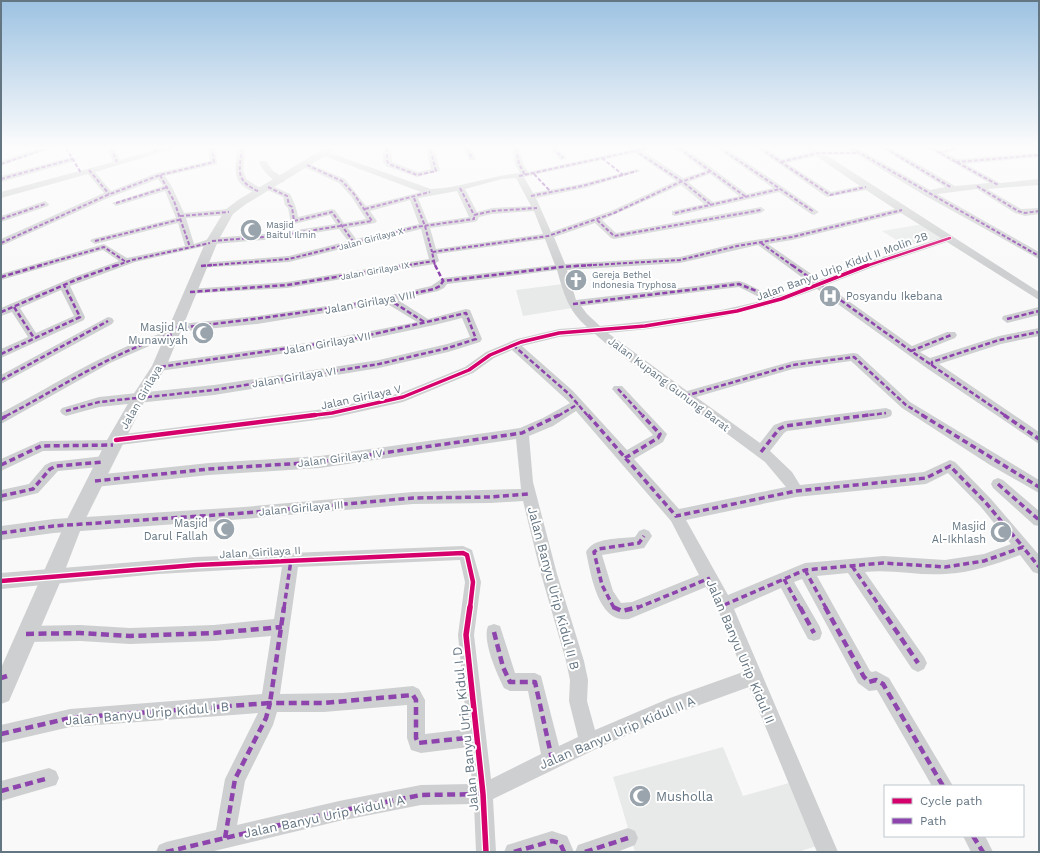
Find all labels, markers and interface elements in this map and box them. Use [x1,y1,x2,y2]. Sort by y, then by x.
mosque icon: Masjid Baitul Ilmin [238,217,264,243]
place label: Masjid Baitul Ilmin [266,220,316,240]
street label: Jalan Girilaya X [337,225,405,252]
street label: Jalan Banyu Urip Kidul II Molin 2B [755,229,930,304]
street label: Jalan Girilaya IX [340,260,411,282]
church icon: Gereja Bethel Indonesia Tryphosa [563,267,589,293]
place label: Gereja Bethel Indonesia Tryphosa [592,270,676,290]
hospital icon: Posyandu Ikebana [817,283,843,309]
street label: Jalan Girilaya VIII [324,288,416,317]
place label: Posyandu Ikebana [846,290,942,303]
mosque icon: Masjid Al Munawiyah [190,320,216,346]
place label: Masjid Al Munawiyah [128,321,189,347]
street label: Jalan Girilaya VII [282,329,372,358]
street label: Jalan Kupang Gunung Barat [605,334,732,435]
street label: Jalan Girilaya [118,363,165,432]
street label: Jalan Girilaya VI [251,364,337,391]
street label: Jalan Girilaya V [320,383,403,412]
street label: Jalan Girilaya IV [297,447,383,470]
street label: Jalan Girilaya III [258,498,344,519]
street label: Jalan Banyu Urip Kidul II B [524,505,583,671]
mosque icon: Masjid Darul Fallah [211,516,237,542]
place label: Masjid Darul Fallah [144,517,208,543]
mosque icon: Masjid Al-Ikhlash [988,519,1014,545]
place label: Masjid Al-Ikhlash [932,520,986,546]
street label: Jalan Girilaya II [219,544,301,561]
street label: Jalan Banyu Urip Kidul II [703,577,778,726]
street label: Jalan Banyu Urip Kidul I D [449,646,482,812]
street label: Jalan Banyu Urip Kidul II A [537,693,698,772]
street label: Jalan Banyu Urip Kidul I B [64,699,230,728]
mosque icon: Musholla [627,783,653,809]
legend [884,785,1024,837]
place label: Musholla [656,789,714,804]
street label: Jalan Banyu Urip Kidul I A [242,792,406,841]
text: Cycle path [920,794,982,808]
text: Path [920,814,946,828]

